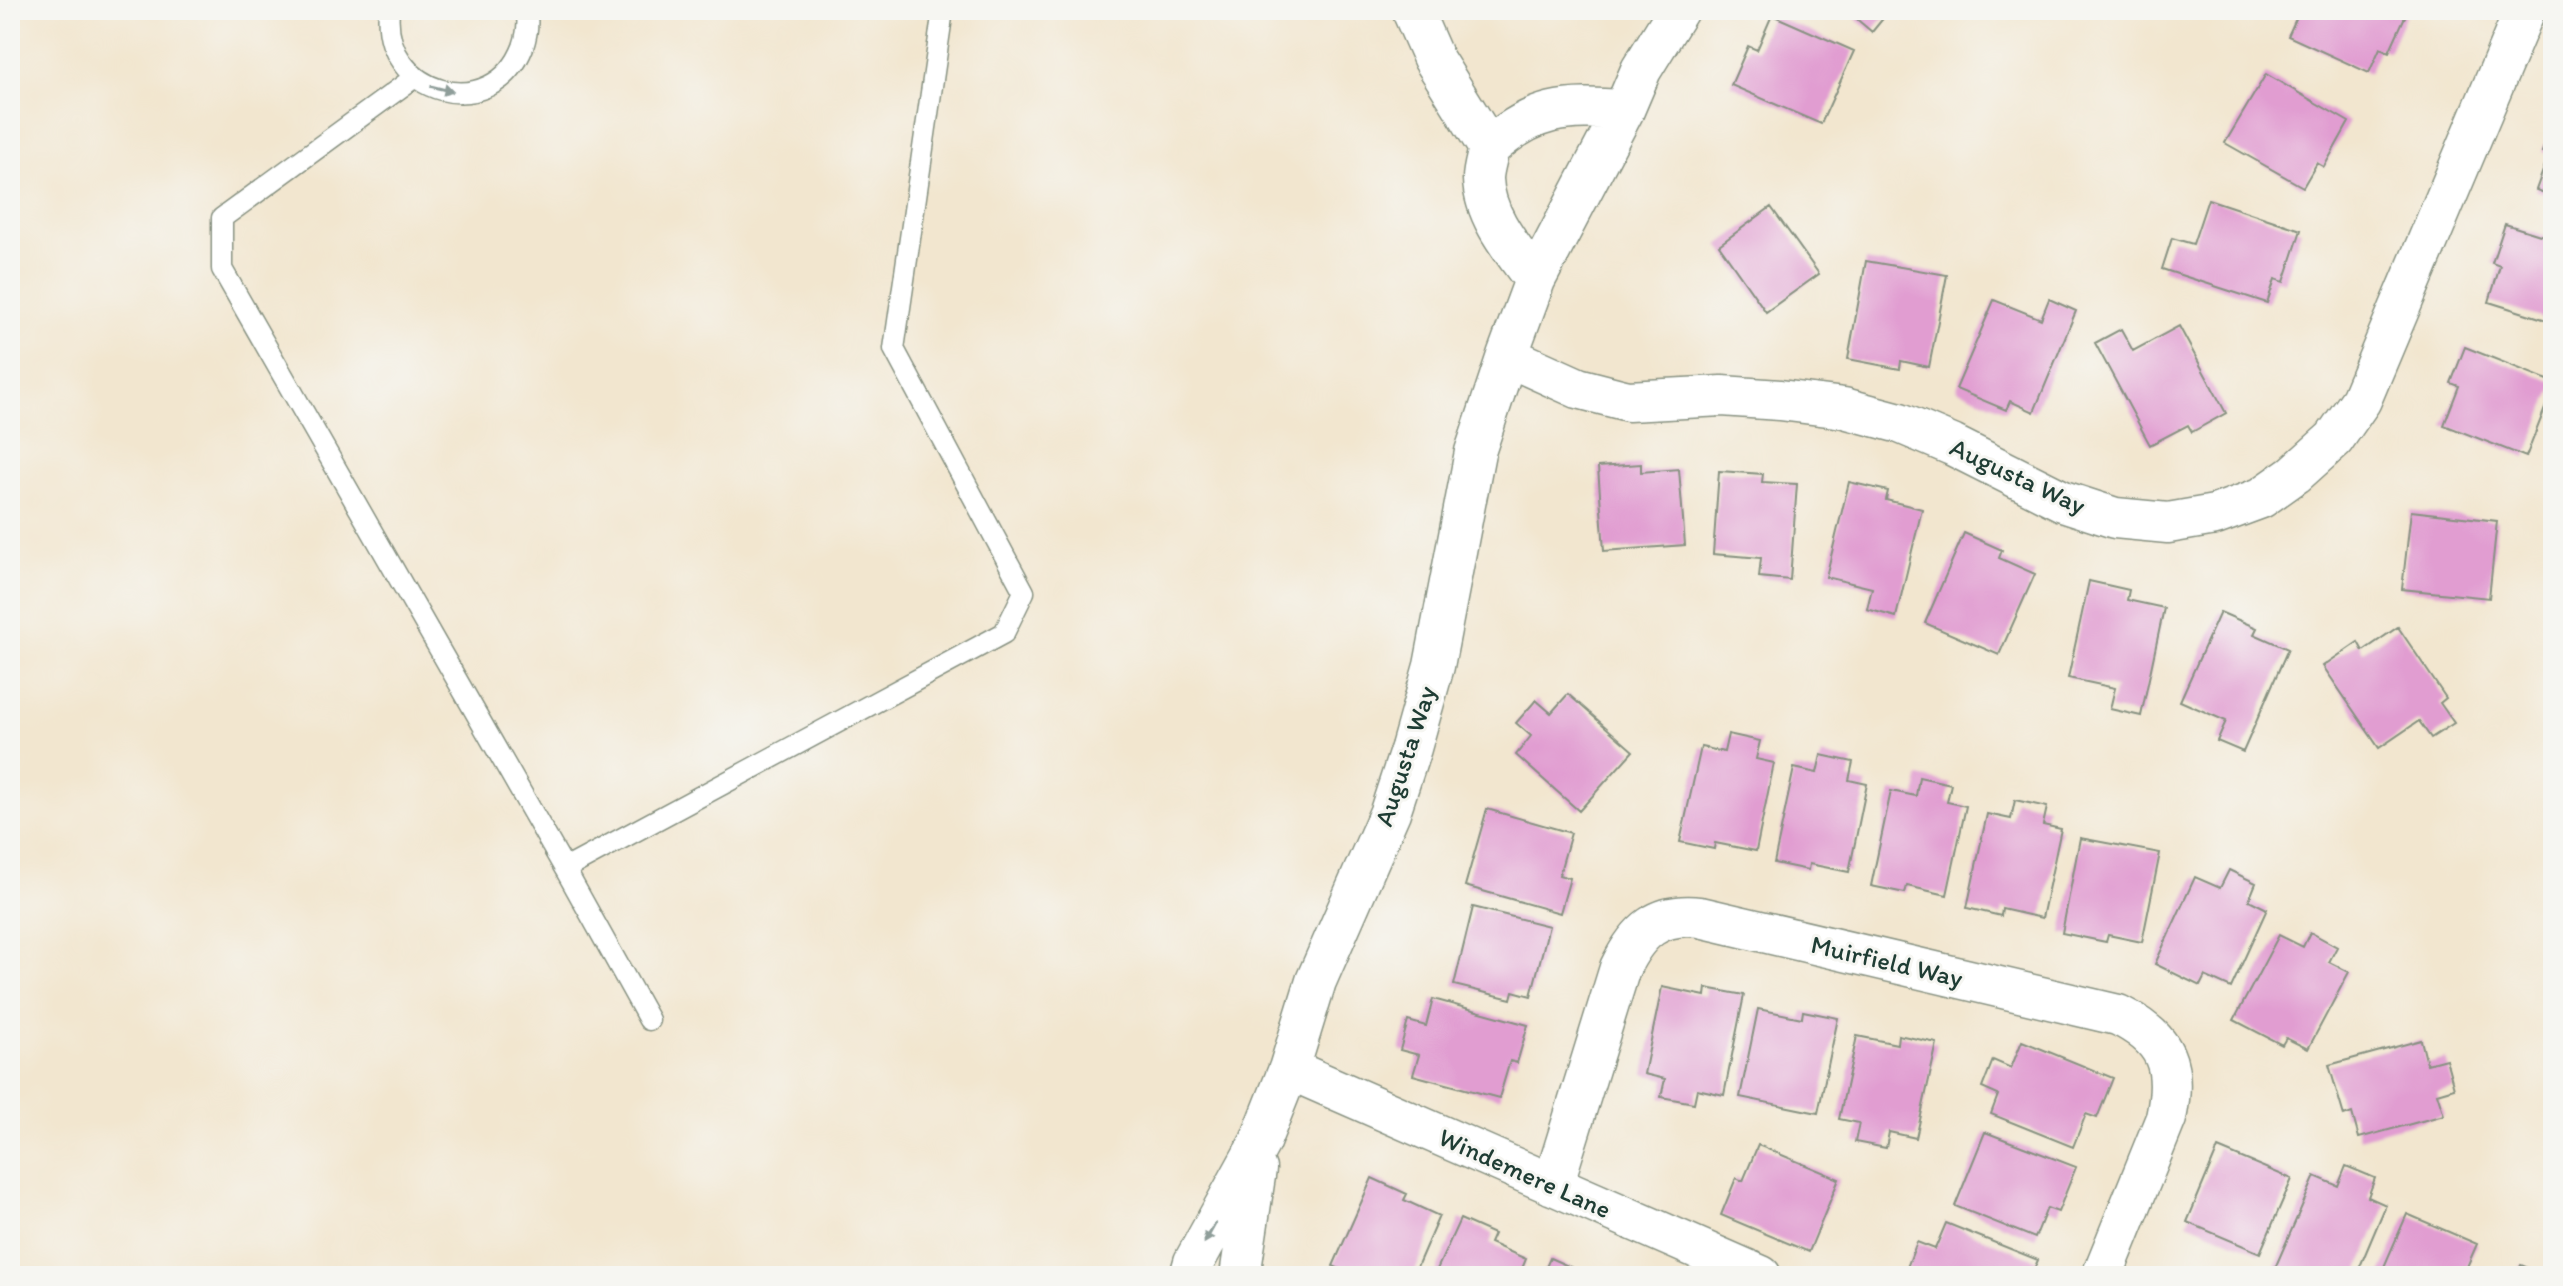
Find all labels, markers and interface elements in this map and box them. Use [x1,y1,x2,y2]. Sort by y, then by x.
one-way arrow [430,83,455,95]
street label: Augusta Way [1945,431,2091,521]
street label: Augusta Way [1367,682,1443,830]
street label: Muirfield Way [1808,928,1966,994]
street label: Windemere Lane [1434,1121,1616,1225]
one-way arrow [1204,1222,1218,1244]

